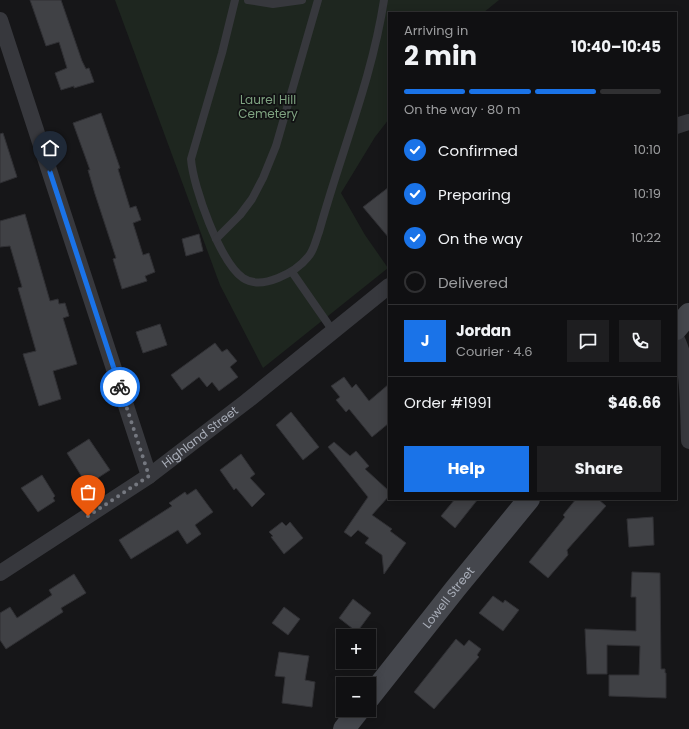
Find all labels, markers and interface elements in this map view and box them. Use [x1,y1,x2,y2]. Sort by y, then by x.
text: Arriving in [404,21,468,40]
text: 10:40–10:45 [571,36,661,57]
text: 2 min [404,38,477,74]
park label: Laurel Hill Cemetery [238,91,298,122]
text: On the way · 80 m [404,100,520,119]
pin [33,131,67,172]
icon: home [39,137,61,159]
icon: check [404,139,426,161]
text: Confirmed [438,140,518,161]
text: 10:10 [634,140,661,159]
icon: check [404,183,426,205]
text: Preparing [438,184,511,205]
text: 10:19 [634,184,661,203]
icon: check [404,227,426,249]
text: On the way [438,228,523,249]
text: 10:22 [631,228,661,247]
text: Delivered [438,272,508,293]
text: Jordan [456,320,511,341]
button: chat [567,320,609,362]
button: phone [619,320,661,362]
text: J [421,330,429,351]
text: Courier · 4.6 [456,342,533,361]
courier [100,367,140,407]
icon: bike [109,376,131,398]
text: Order #1991 [404,392,492,413]
text: $46.66 [608,392,661,413]
street label: Highland Street [158,402,242,471]
button: Help [404,446,529,492]
button: Share [537,446,661,492]
pin [71,475,105,516]
icon: bag [77,481,99,503]
street label: Lowell Street [418,563,478,632]
map controls [336,629,376,717]
button: + [336,629,376,669]
button: − [336,677,376,717]

